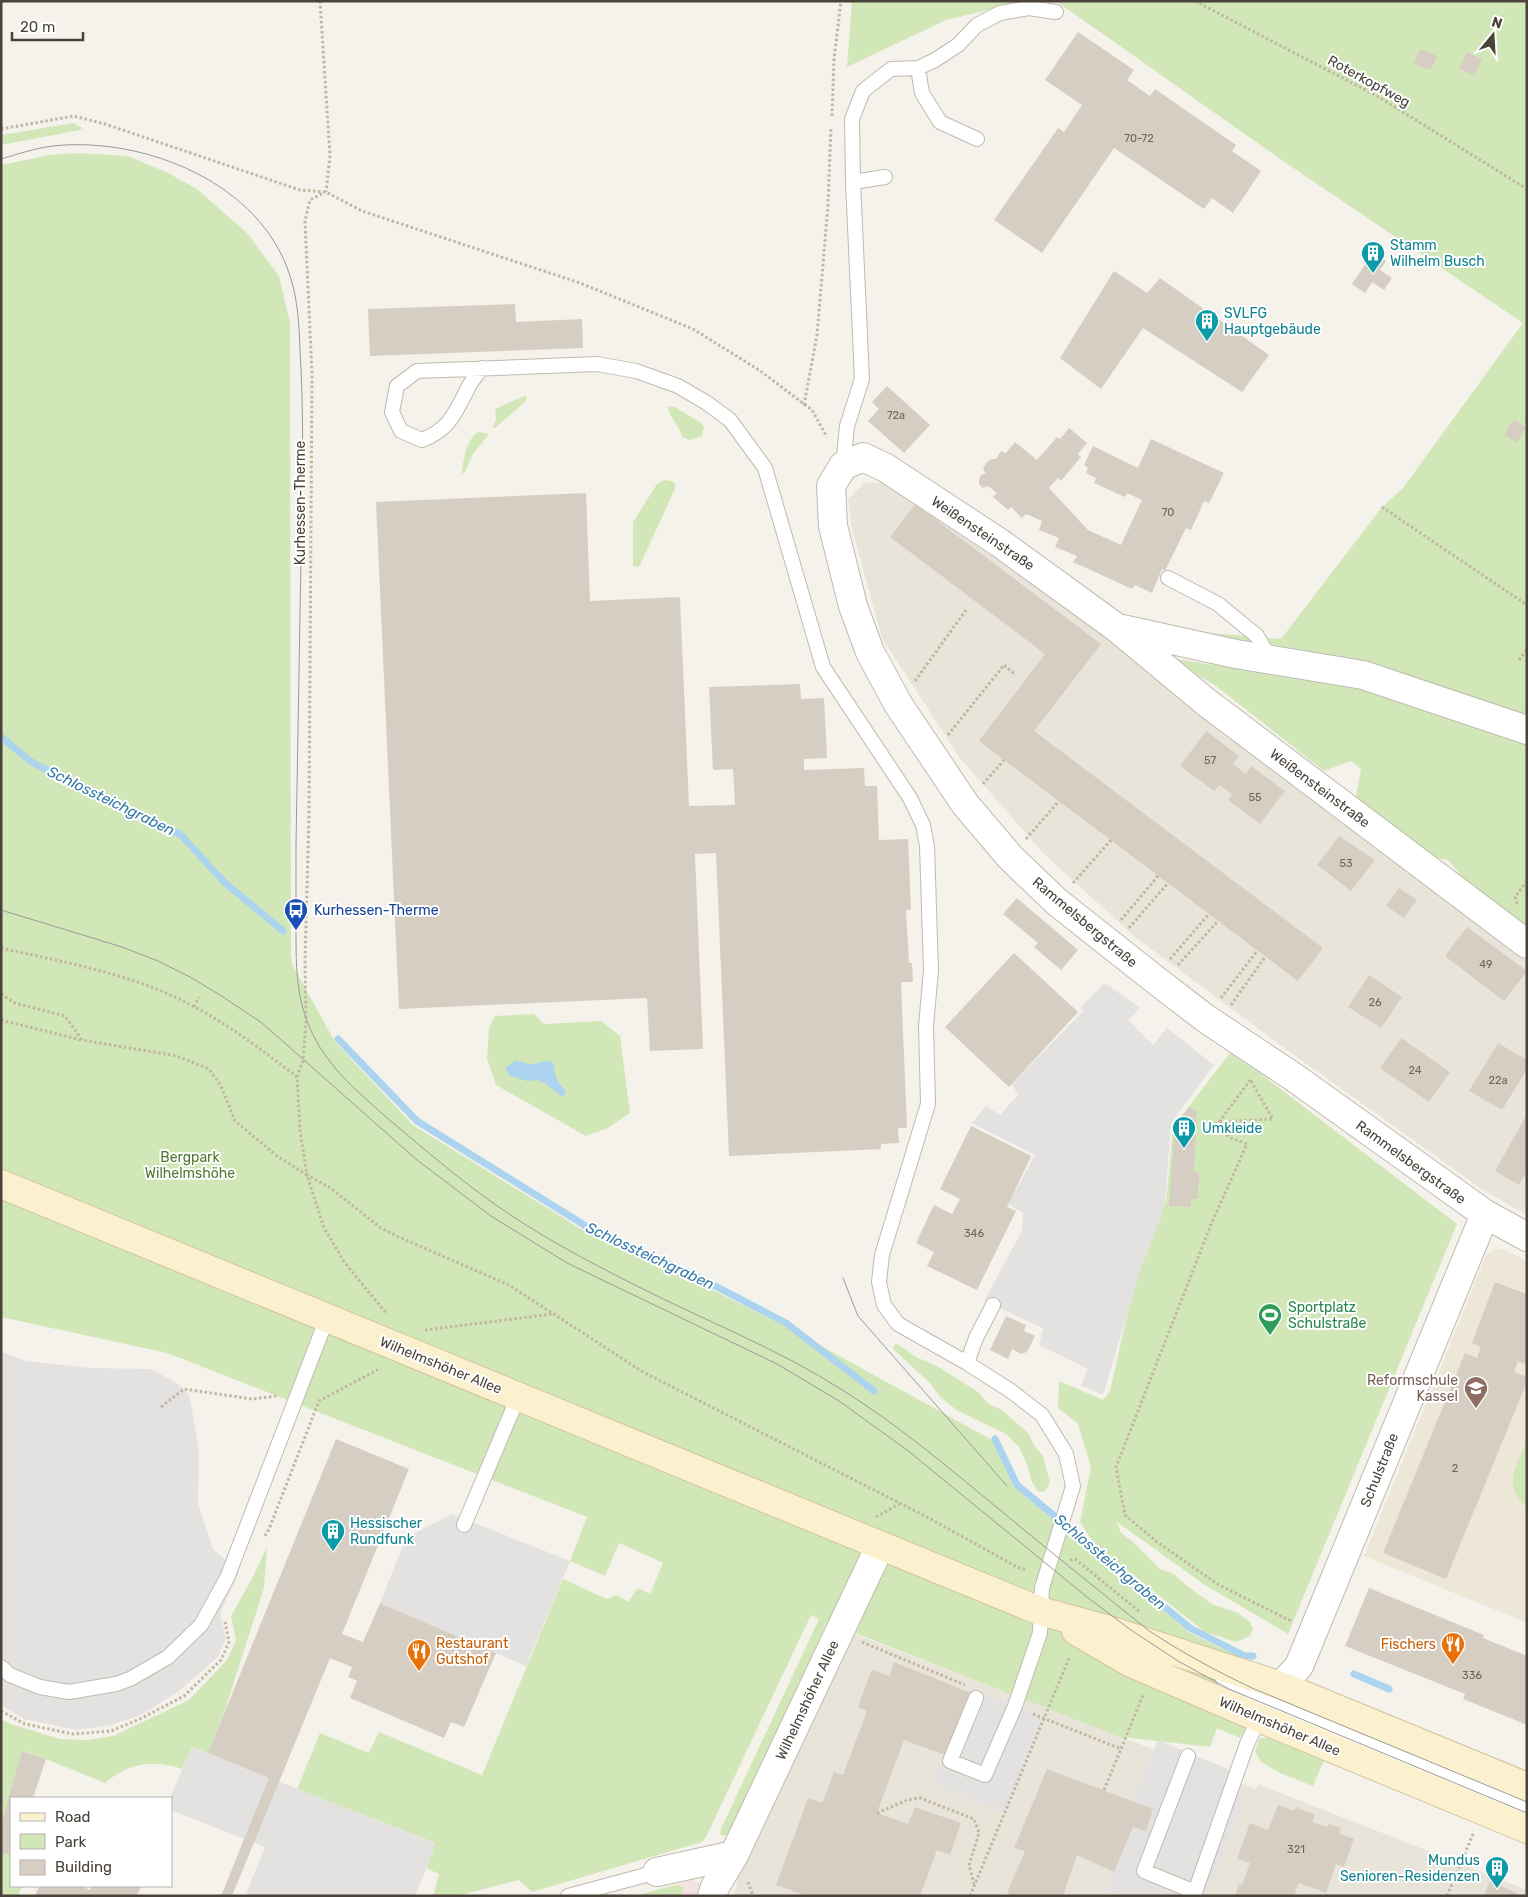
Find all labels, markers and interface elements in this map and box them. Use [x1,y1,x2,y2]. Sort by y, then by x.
scale bar [12,10,84,42]
north arrow [1468,10,1518,60]
text: N [1489,13,1504,33]
text: 20 m [20,18,55,36]
street label: Roterkopfweg [1325,52,1413,111]
house number: 70-72 [1124,132,1154,145]
place label: Stamm Wilhelm Busch [1390,237,1485,270]
building icon: Stamm Wilhelm Busch [1360,240,1386,274]
place label: SVLFG Hauptgebäude [1224,305,1321,338]
building icon: SVLFG Hauptgebäude [1194,308,1220,342]
house number: 72a [887,409,905,422]
street label: Kurhessen-Therme [292,441,309,565]
street label: Weißensteinstraße [928,493,1038,574]
house number: 70 [1162,506,1174,519]
street label: Weißensteinstraße [1266,745,1373,832]
house number: 57 [1204,754,1216,767]
water label: Schlossteichgraben [44,762,178,840]
house number: 55 [1248,791,1262,804]
house number: 53 [1339,857,1353,870]
street label: Rammelsbergstraße [1029,874,1141,971]
bus stop icon: Kurhessen-Therme [283,897,309,931]
place label: Kurhessen-Therme [314,902,439,919]
house number: 49 [1479,958,1493,971]
house number: 26 [1368,996,1382,1009]
house number: 24 [1408,1064,1422,1077]
house number: 22a [1489,1074,1508,1087]
building icon: Umkleide [1171,1115,1197,1149]
street label: Rammelsbergstraße [1353,1117,1469,1208]
place label: Umkleide [1202,1120,1262,1137]
park label: Bergpark Wilhelmshöhe [145,1149,235,1182]
water label: Schlossteichgraben [583,1218,717,1294]
house number: 346 [964,1227,984,1240]
place label: Sportplatz Schulstraße [1288,1299,1367,1332]
sports icon: Sportplatz Schulstraße [1257,1302,1283,1336]
street label: Wilhelmshöher Allee [377,1333,505,1398]
place label: Reformschule Kassel [1367,1372,1458,1405]
school or university icon: Reformschule Kassel [1463,1375,1489,1409]
street label: Schulstraße [1357,1431,1402,1510]
house number: 2 [1452,1462,1458,1475]
water label: Schlossteichgraben [1051,1510,1169,1614]
place label: Hessischer Rundfunk [350,1515,423,1548]
building icon: Hessischer Rundfunk [320,1518,346,1552]
restaurant icon: Fischers [1440,1631,1466,1665]
place label: Restaurant Gutshof [436,1635,509,1668]
place label: Fischers [1381,1636,1436,1653]
street label: Wilhelmshöher Allee [772,1637,843,1763]
restaurant icon: Restaurant Gutshof [406,1638,432,1672]
house number: 336 [1462,1669,1482,1682]
street label: Wilhelmshöher Allee [1217,1693,1343,1760]
legend [10,1797,172,1887]
text: Road [55,1808,91,1826]
text: Park [55,1833,86,1851]
house number: 321 [1287,1843,1305,1856]
place label: Mundus Senioren-Residenzen [1340,1852,1480,1885]
building icon: Mundus Senioren-Residenzen [1484,1855,1510,1889]
text: Building [55,1858,112,1876]

